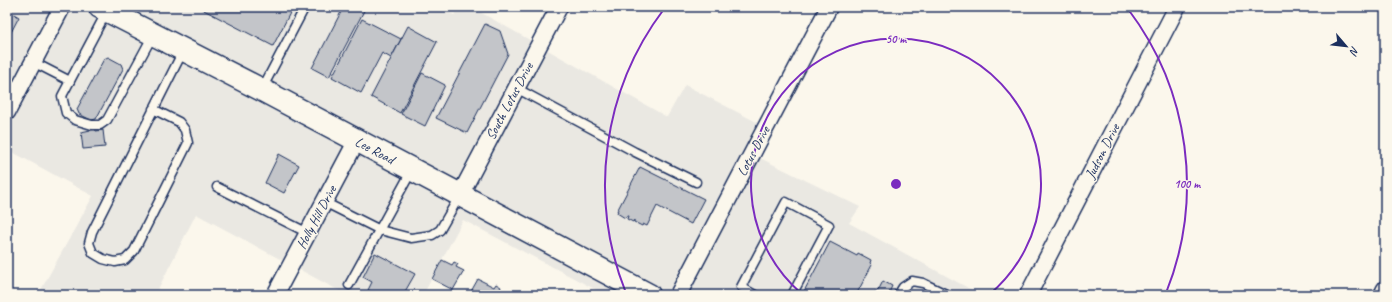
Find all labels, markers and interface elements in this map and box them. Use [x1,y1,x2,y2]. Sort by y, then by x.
north arrow [1326,26,1366,66]
text: 50 m [886,31,907,47]
text: N [1346,44,1363,59]
street label: South Lotus Drive [482,58,538,143]
street label: Judson Drive [1081,120,1124,182]
street label: Lotus Drive [733,122,774,179]
street label: Lee Road [352,133,399,169]
text: 100 m [1174,176,1201,192]
centre of rings [889,177,903,191]
street label: Holly Hill Drive [293,181,341,252]

